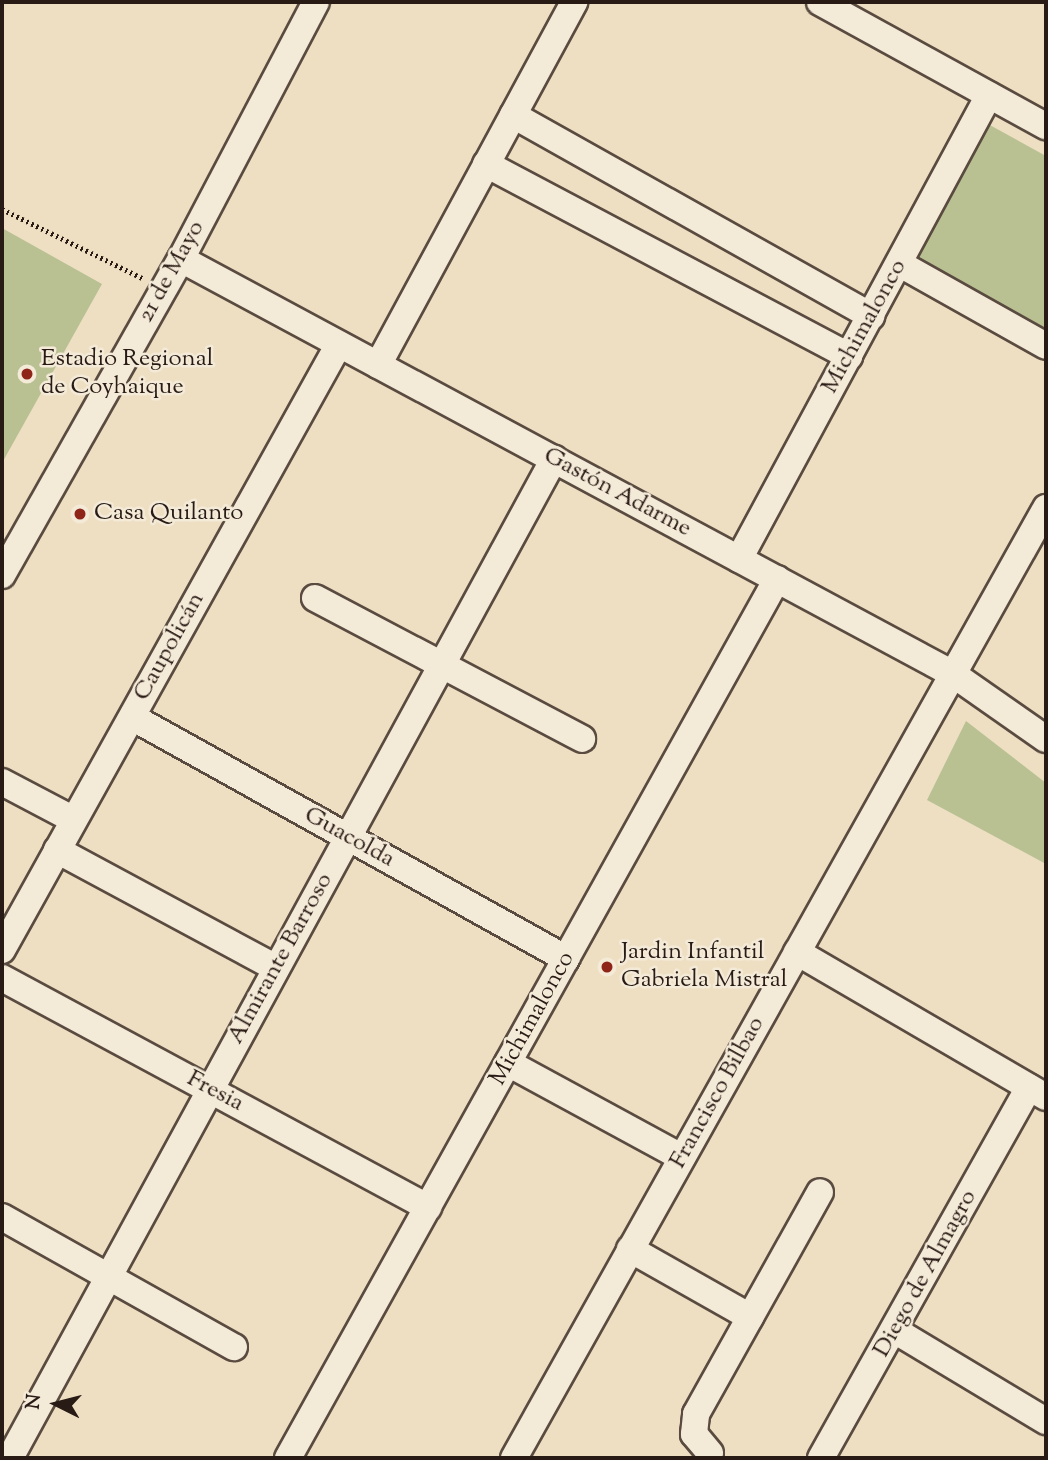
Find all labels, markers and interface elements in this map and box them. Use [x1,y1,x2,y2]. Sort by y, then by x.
street label: 21 de Mayo [132,216,212,328]
street label: Michimalonco [816,255,914,399]
place label: Estadio Regional de Coyhaique [41,346,214,402]
marker: Estadio Regional de Coyhaique [19,366,35,382]
street label: Gastón Adarme [538,442,696,544]
place label: Casa Quilanto [94,500,243,528]
marker: Casa Quilanto [72,506,88,522]
street label: Caupolicán [128,588,212,706]
street label: Guacolda [299,801,399,875]
street label: Almirante Barroso [222,869,340,1049]
place label: Jardin Infantil Gabriela Mistral [621,939,787,995]
street label: Michimalonco [484,947,582,1091]
marker: Jardin Infantil Gabriela Mistral [599,959,615,975]
street label: Francisco Bilbao [664,1012,772,1174]
street label: Fresia [182,1065,248,1119]
street label: Diego de Almagro [868,1185,984,1363]
north arrow [21,1369,91,1439]
text: N [20,1393,49,1411]

